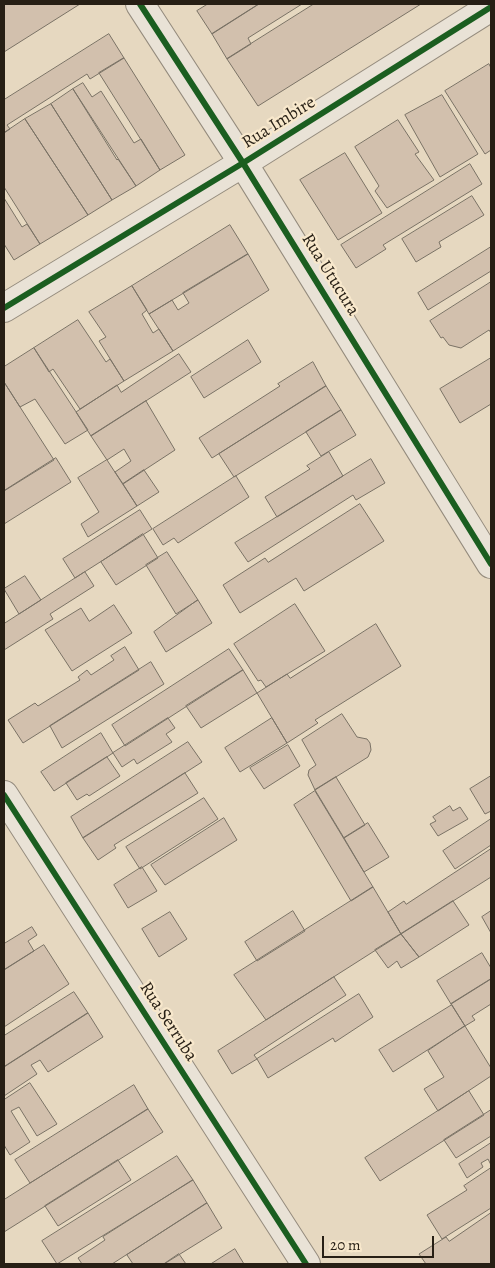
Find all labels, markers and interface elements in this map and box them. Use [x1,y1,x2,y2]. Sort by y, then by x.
street label: Rua Imbire [238,92,320,154]
street label: Rua Utucura [296,230,364,320]
street label: Rua Serruba [134,978,202,1066]
scale bar [325,1226,438,1258]
text: 20 m [330,1235,361,1255]

